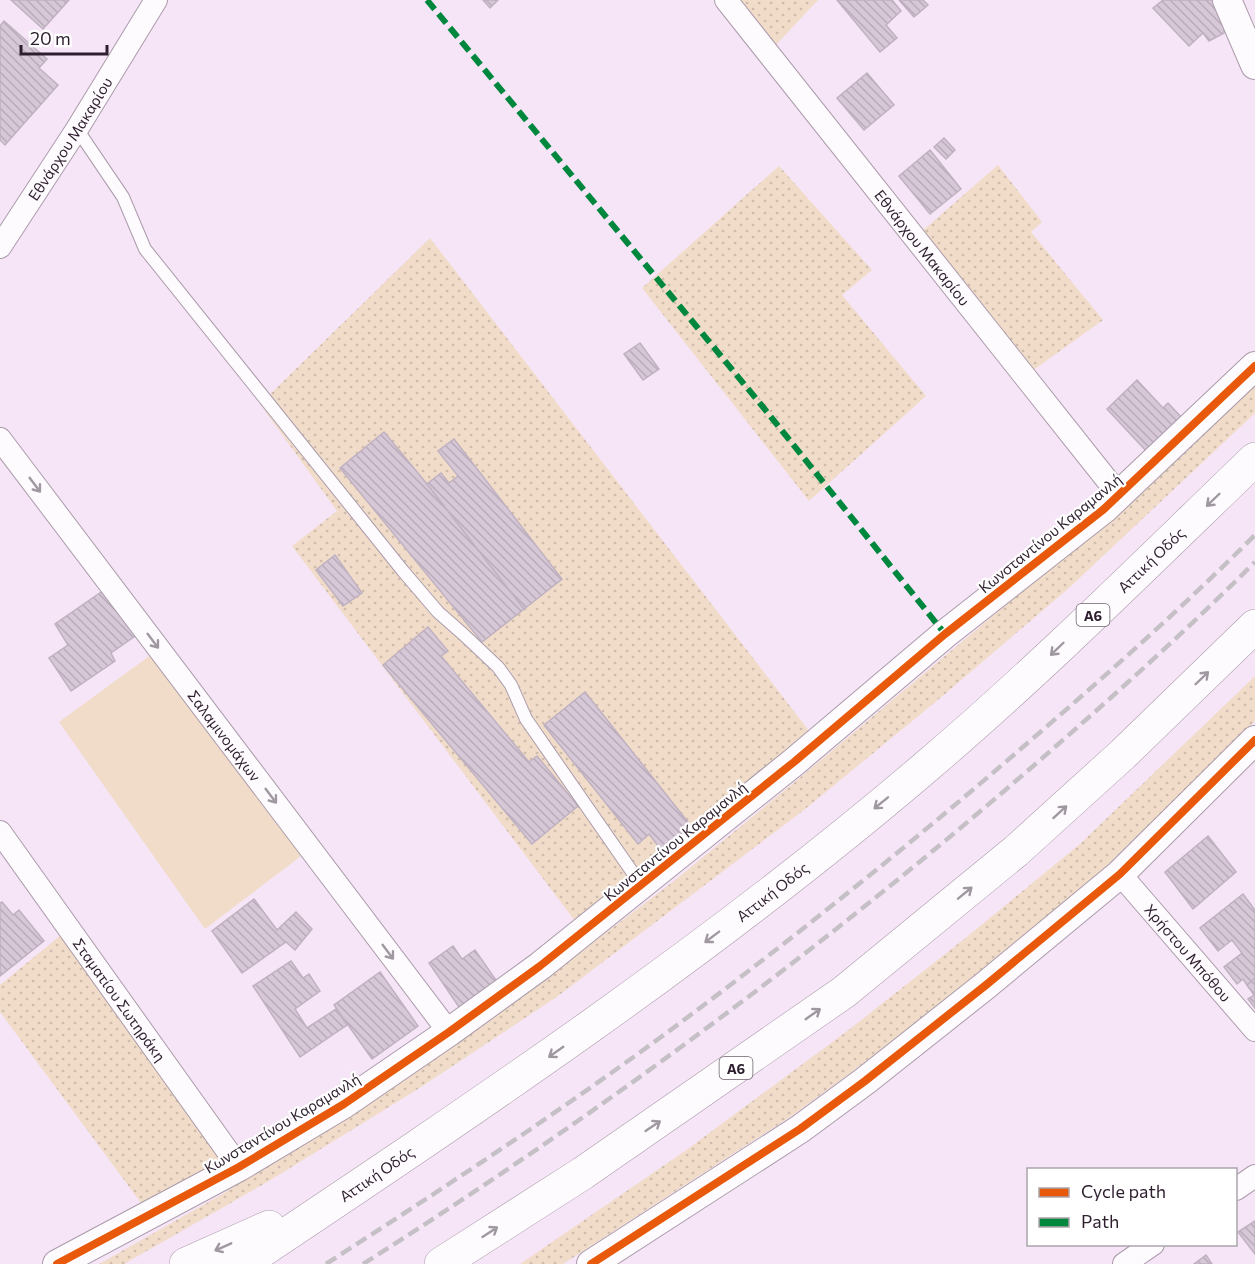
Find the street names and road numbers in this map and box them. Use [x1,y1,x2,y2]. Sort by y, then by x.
street label: Εθνάρχου Μακαρίου [24,74,116,204]
street label: Εθνάρχου Μακαρίου [871,186,974,309]
street label: Κωνσταντίνου Καραμανλή [975,470,1125,596]
street label: Αττική Οδός [1114,523,1188,596]
road number: Α6 [1076,604,1110,626]
street label: Σαλαμινομάχων [184,687,265,785]
street label: Κωνσταντίνου Καραμανλή [600,778,750,904]
street label: Αττική Οδός [733,858,812,925]
street label: Χρήστου Μπόθου [1141,900,1235,1005]
street label: Σταματίου Σωτηράκη [70,935,170,1065]
road number: Α6 [720,1057,752,1079]
street label: Κωνσταντίνου Καραμανλή [201,1069,363,1177]
street label: Αττική Οδός [336,1142,417,1205]

